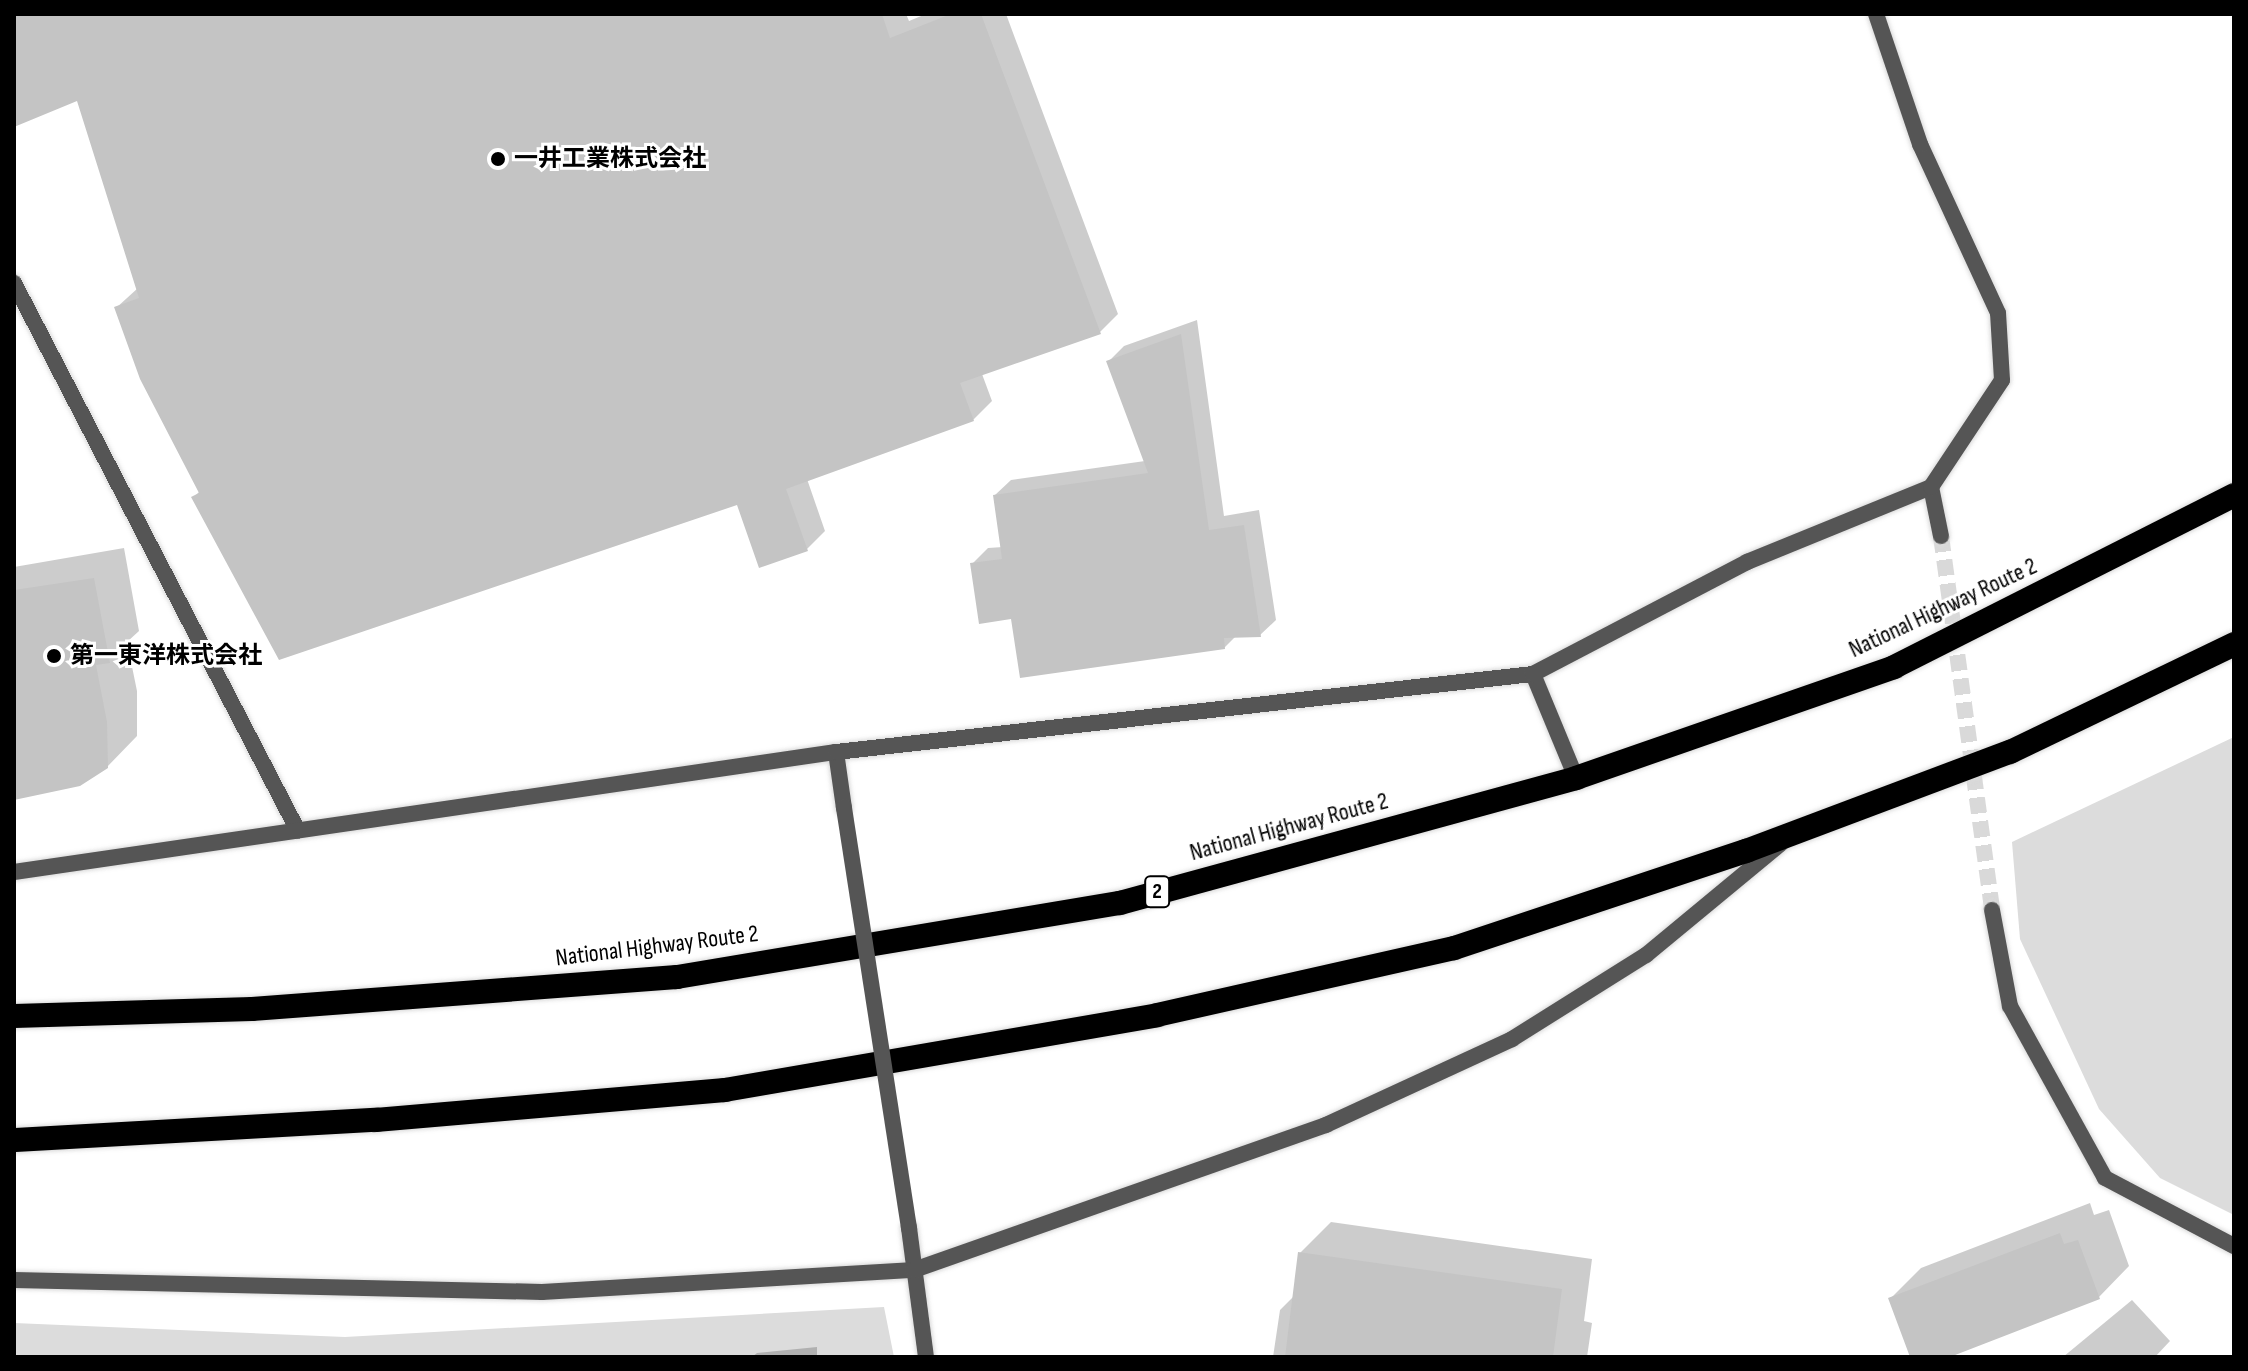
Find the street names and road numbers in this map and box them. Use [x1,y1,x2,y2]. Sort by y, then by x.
street label: National Highway Route 2 [1844,552,2042,664]
street label: National Highway Route 2 [1187,787,1391,867]
road number: 2 [1143,874,1171,910]
street label: National Highway Route 2 [554,919,760,973]

